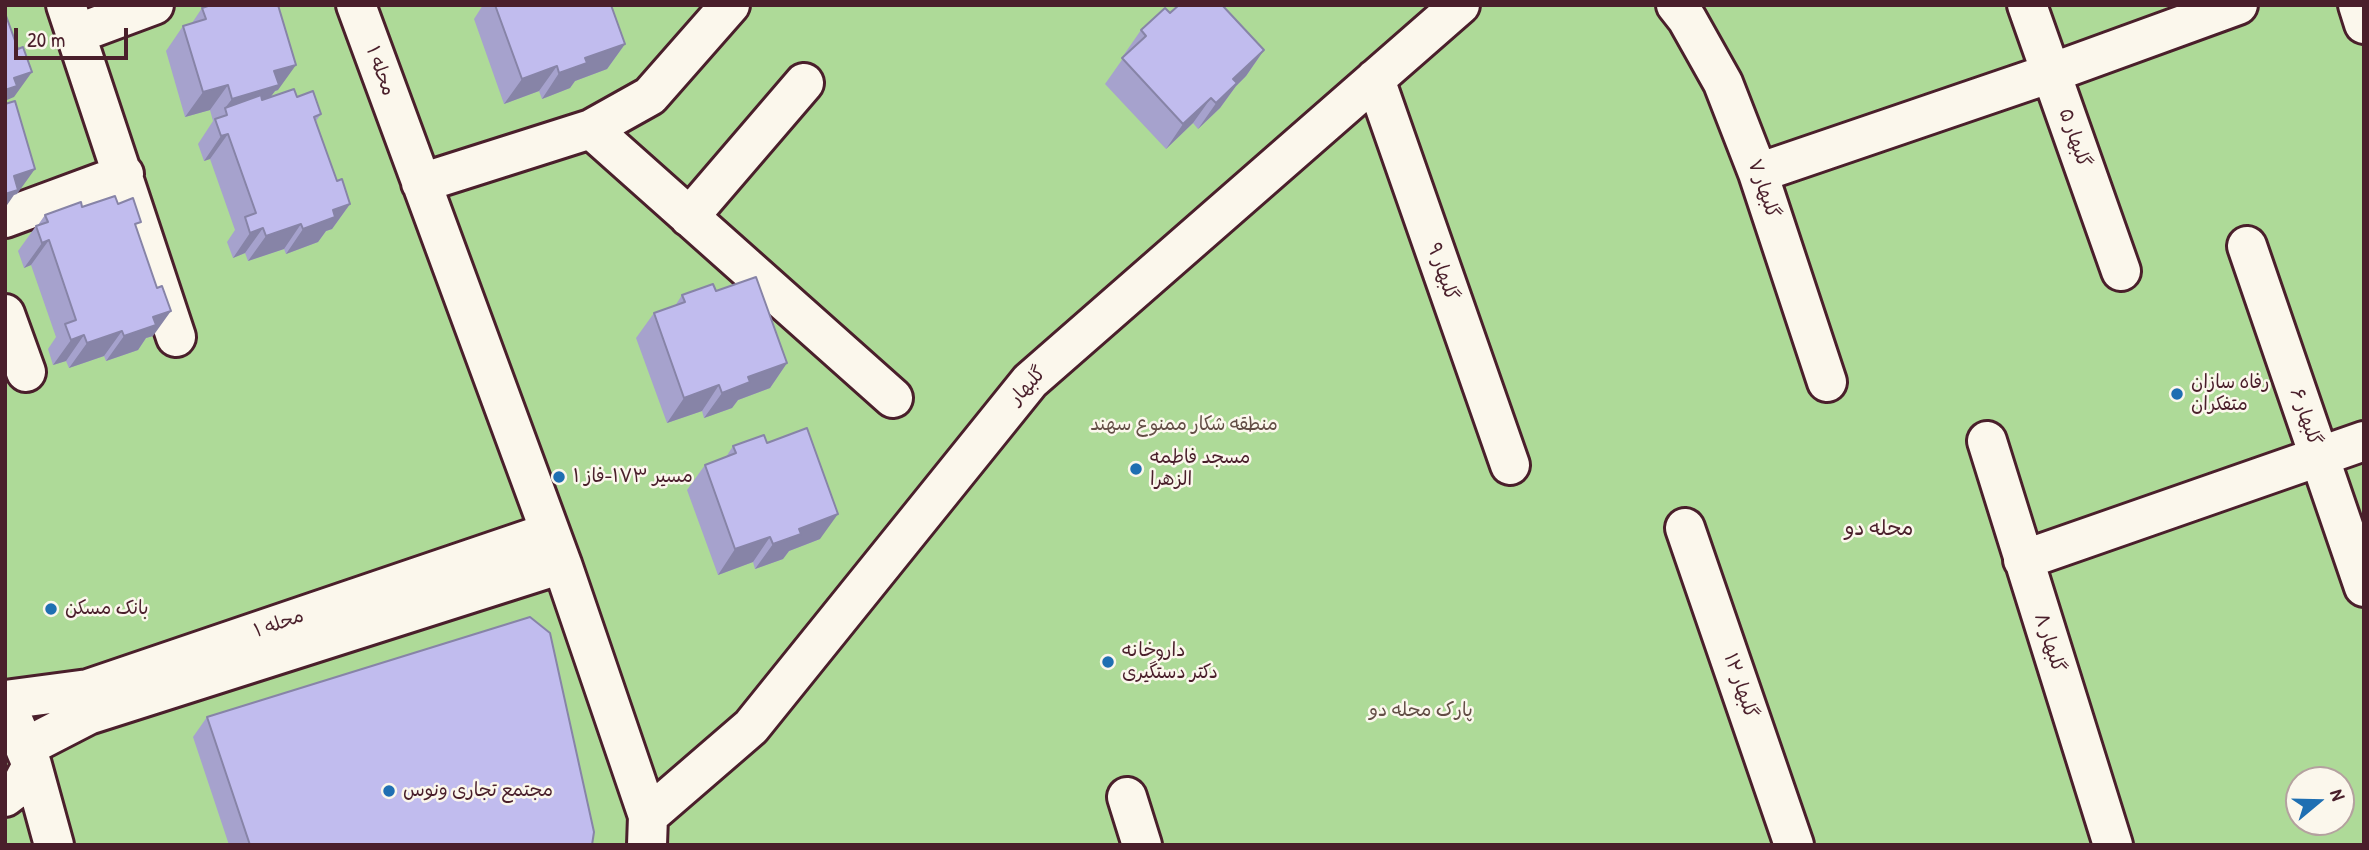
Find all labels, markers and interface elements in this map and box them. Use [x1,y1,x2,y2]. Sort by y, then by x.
scale bar [18,14,131,58]
text: 20 m [27,25,65,54]
street label: محله ۱ [361,43,399,99]
street label: گلبهار ۵ [2053,106,2095,170]
street label: گلبهار ۷ [1742,156,1784,222]
street label: گلبهار ۹ [1422,240,1462,304]
street label: گلبهار [1005,362,1051,410]
place label: رفاه سازان متفکران [2191,372,2269,416]
street label: گلبهار ۶ [2285,385,2325,449]
marker: رفاه سازان متفکران [2169,386,2185,402]
park label: منطقه شکار ممنوع سهند [1090,414,1278,436]
place label: مسجد فاطمه الزهرا [1150,447,1250,491]
marker: مسجد فاطمه الزهرا [1128,461,1144,477]
place label: مسیر ۱۷۳-فاز ۱ [573,466,693,488]
marker: مسیر ۱۷۳-فاز ۱ [551,469,567,485]
district label: محله دو [1845,516,1913,542]
place label: بانک مسکن [65,598,149,620]
marker: بانک مسکن [43,601,59,617]
street label: محله ۱ [251,605,307,643]
street label: گلبهار ۸ [2029,611,2069,675]
place label: داروخانه دکتر دستگیری [1122,640,1218,684]
street label: گلبهار ۱۲ [1718,650,1762,722]
marker: داروخانه دکتر دستگیری [1100,654,1116,670]
park label: پارک محله دو [1369,700,1473,722]
north arrow [2285,766,2355,836]
place label: مجتمع تجاری ونوس [403,780,553,802]
marker: مجتمع تجاری ونوس [381,783,397,799]
text: N [2324,786,2352,804]

